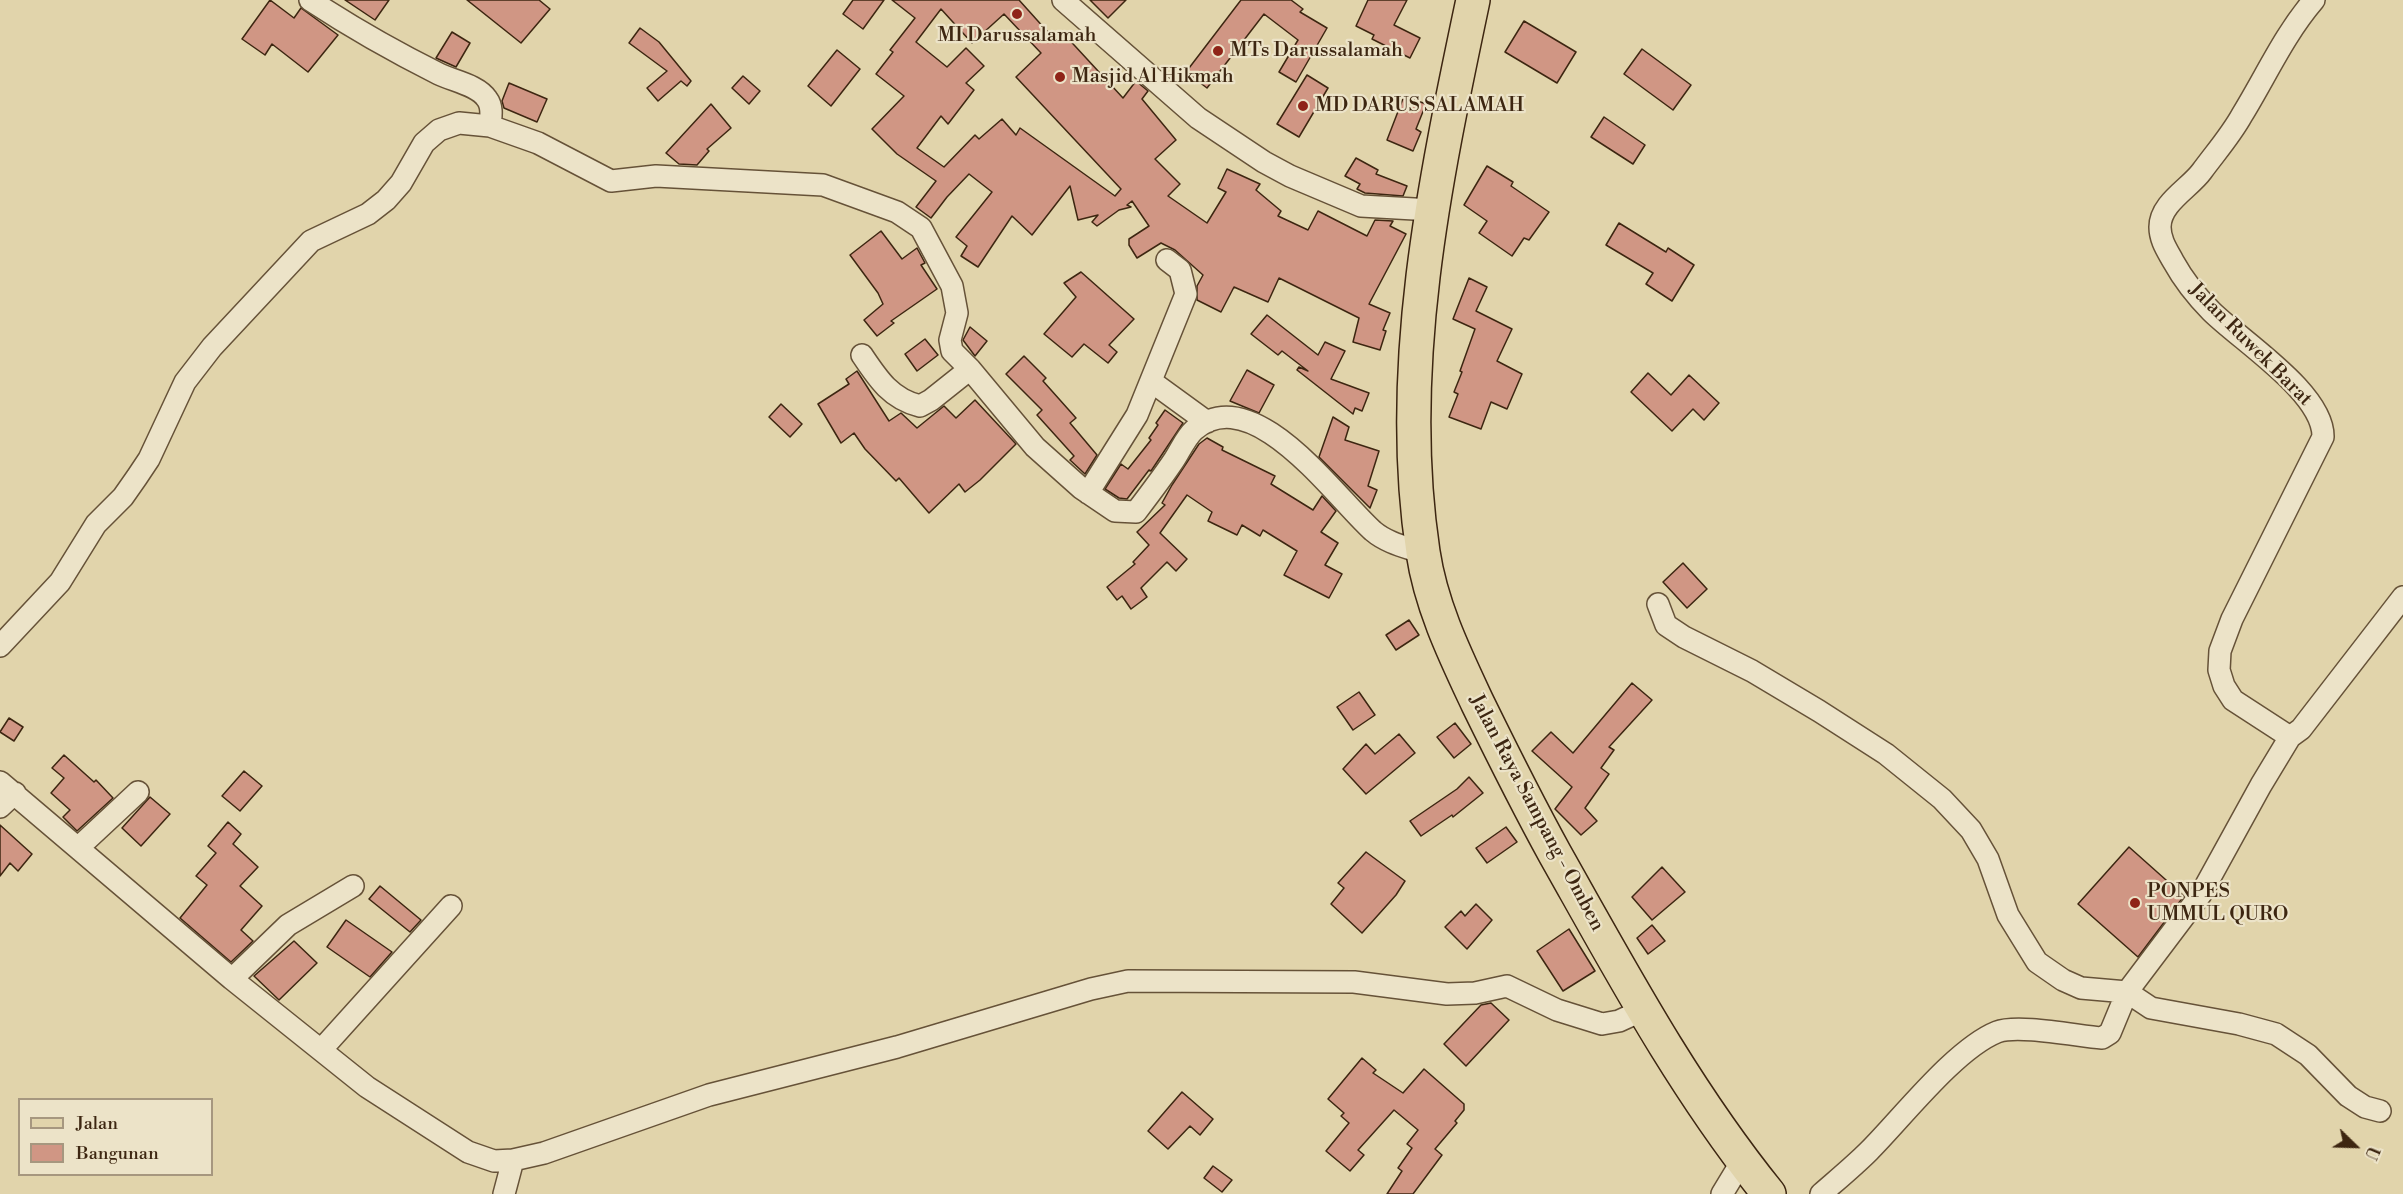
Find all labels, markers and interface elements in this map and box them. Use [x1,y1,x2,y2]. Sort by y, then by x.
marker: MI Darussalamah [1010,7,1024,21]
place label: MI Darussalamah [938,24,1096,48]
place label: MTs Darussalamah [1230,39,1403,63]
marker: MTs Darussalamah [1211,44,1225,58]
place label: Masjid Al Hikmah [1072,65,1234,89]
marker: Masjid Al Hikmah [1053,70,1067,84]
place label: MD DARUS SALAMAH [1315,94,1524,118]
marker: MD DARUS SALAMAH [1296,99,1310,113]
street label: Jalan Ruwek Barat [2183,278,2317,412]
street label: Jalan Raya Sampang - Omben [1463,691,1609,935]
place label: PONPES UMMUL QURO [2147,880,2288,927]
marker: PONPES UMMUL QURO [2128,896,2142,910]
legend [18,1098,213,1176]
text: Jalan [76,1112,118,1135]
north arrow [2325,1116,2385,1176]
text: Bangunan [76,1142,159,1165]
text: U [2360,1143,2383,1163]

